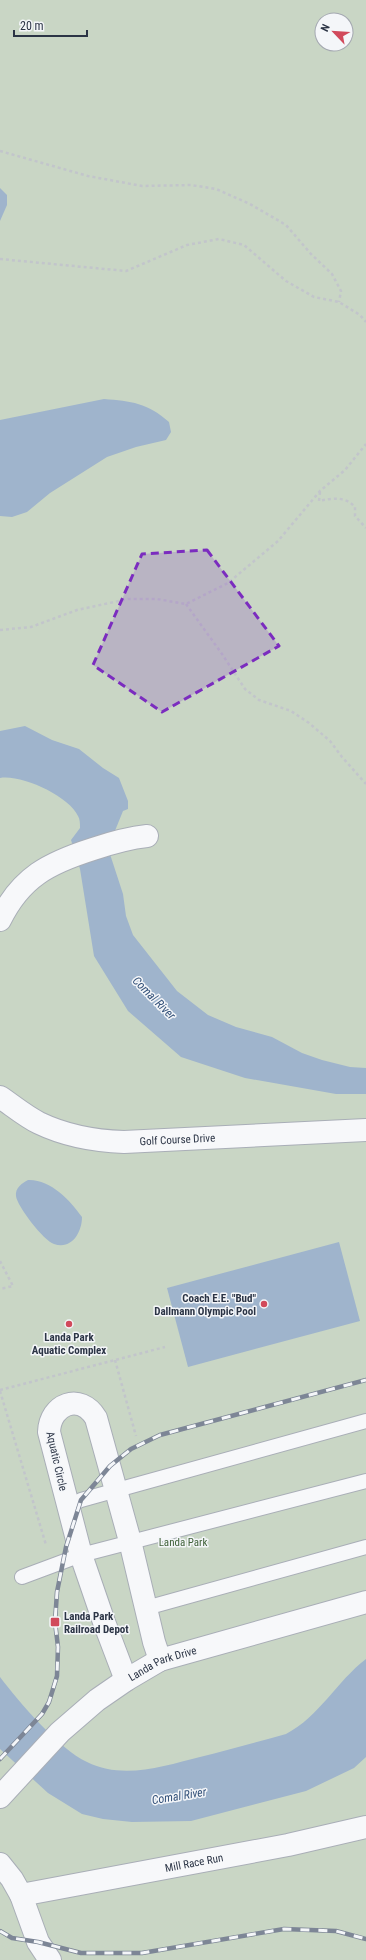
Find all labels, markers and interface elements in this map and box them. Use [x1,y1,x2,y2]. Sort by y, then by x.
scale bar [14,12,87,38]
north arrow [314,12,354,52]
text: 20 m [20,19,44,33]
text: N [318,22,333,34]
water label: Comal River [130,974,179,1023]
street label: Golf Course Drive [139,1131,215,1148]
place label: Coach E.E. "Bud" Dallmann Olympic Pool [154,1292,256,1318]
marker: Coach E.E. "Bud" Dallmann Olympic Pool [259,1299,269,1309]
marker: Landa Park Aquatic Complex [64,1319,74,1329]
place label: Landa Park Aquatic Complex [32,1331,106,1357]
street label: Aquatic Circle [43,1430,70,1492]
park label: Landa Park [159,1536,207,1549]
place label: Landa Park Railroad Depot [64,1610,129,1636]
marker: Landa Park Railroad Depot [49,1616,61,1628]
street label: Landa Park Drive [126,1644,198,1684]
water label: Comal River [151,1785,208,1807]
street label: Mill Race Run [164,1851,224,1875]

